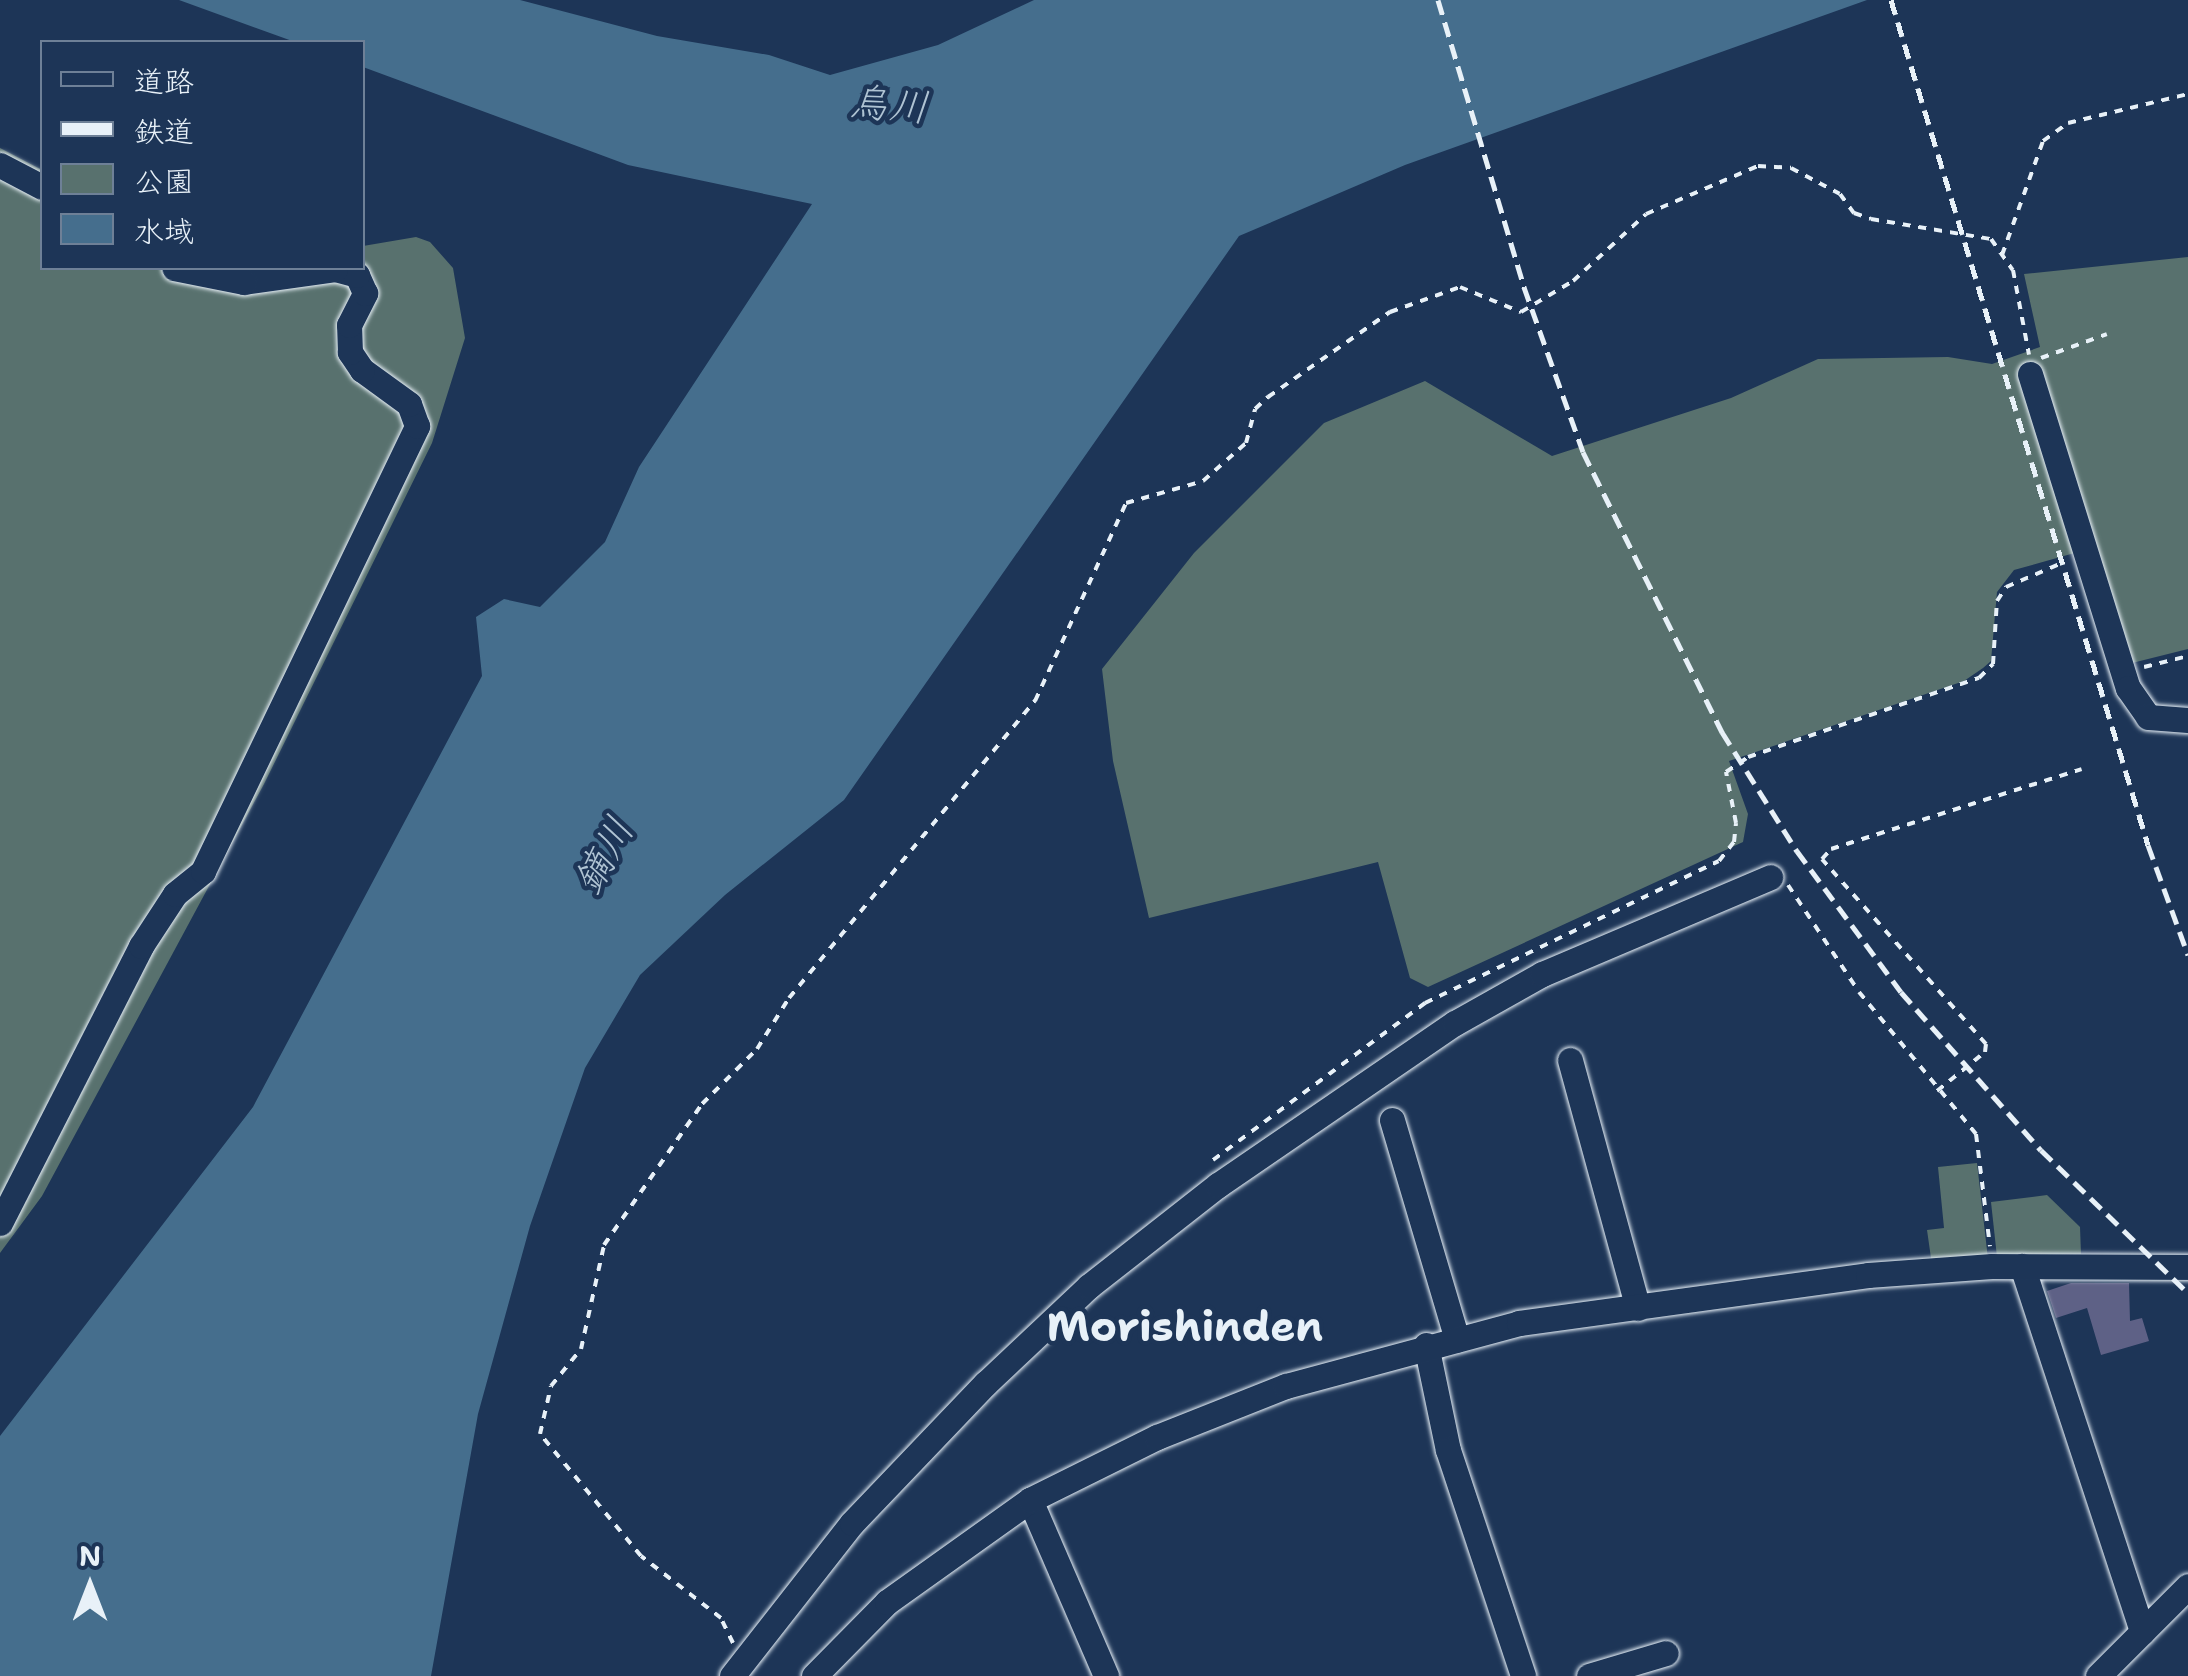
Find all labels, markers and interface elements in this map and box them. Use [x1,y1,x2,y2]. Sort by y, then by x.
legend [40,40,365,270]
text: 道路 [134,61,194,102]
water label: 烏川 [847,77,931,131]
text: 鉄道 [134,111,194,152]
text: 公園 [134,161,194,202]
text: 水域 [134,211,194,252]
water label: 鏑川 [563,808,643,902]
district label: Morishinden [1047,1301,1323,1351]
north arrow [40,1536,140,1636]
text: N [79,1537,101,1575]

